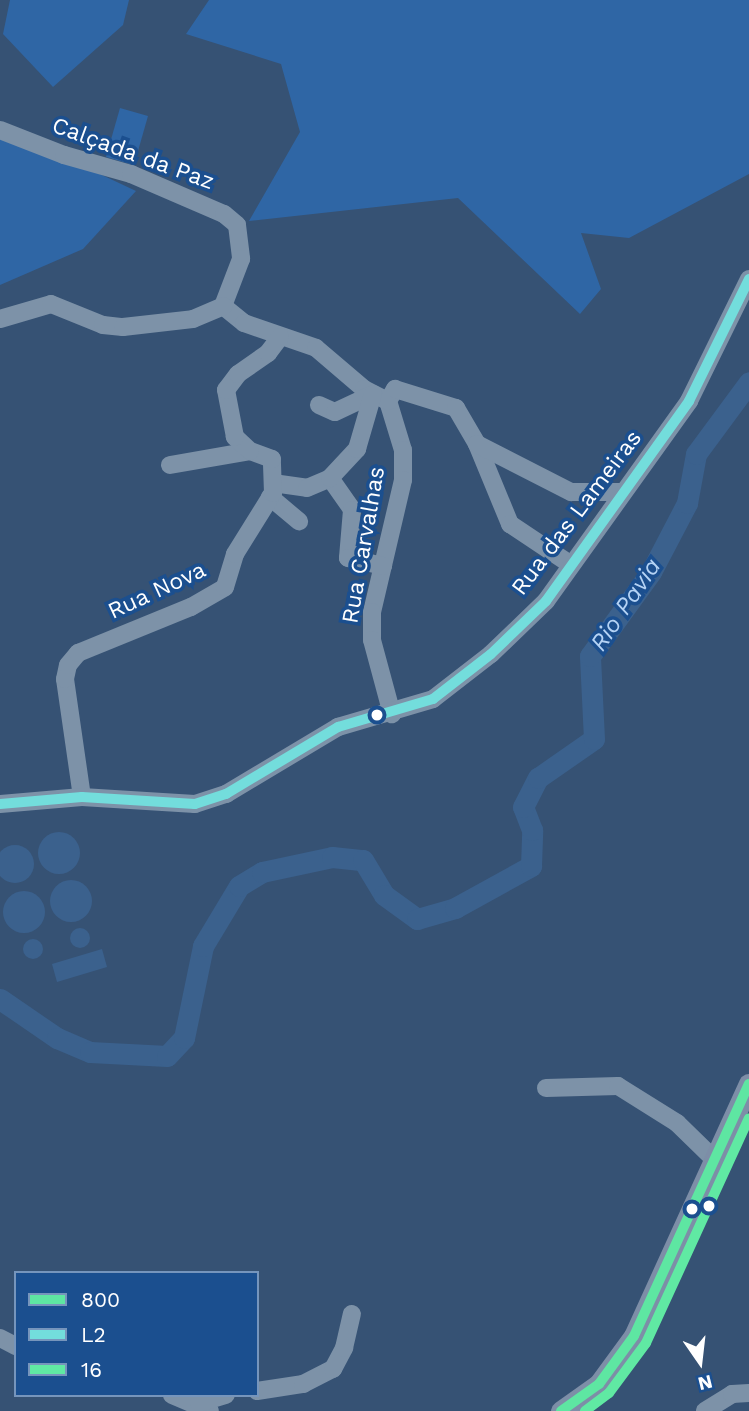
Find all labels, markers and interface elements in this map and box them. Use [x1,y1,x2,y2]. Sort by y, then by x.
street label: Calçada da Paz [48,112,218,196]
street label: Rua das Lameiras [506,425,648,601]
street label: Rua Carvalhas [337,464,391,626]
water label: Rio Pavia [585,553,667,657]
street label: Rua Nova [103,556,211,626]
unlabelled marker [370,708,384,722]
unlabelled marker [702,1199,716,1213]
unlabelled marker [685,1202,699,1216]
legend [14,1271,259,1397]
text: 800 [81,1287,120,1312]
text: L2 [81,1322,106,1347]
north arrow [665,1327,735,1397]
text: 16 [81,1357,102,1382]
text: N [696,1370,715,1396]

